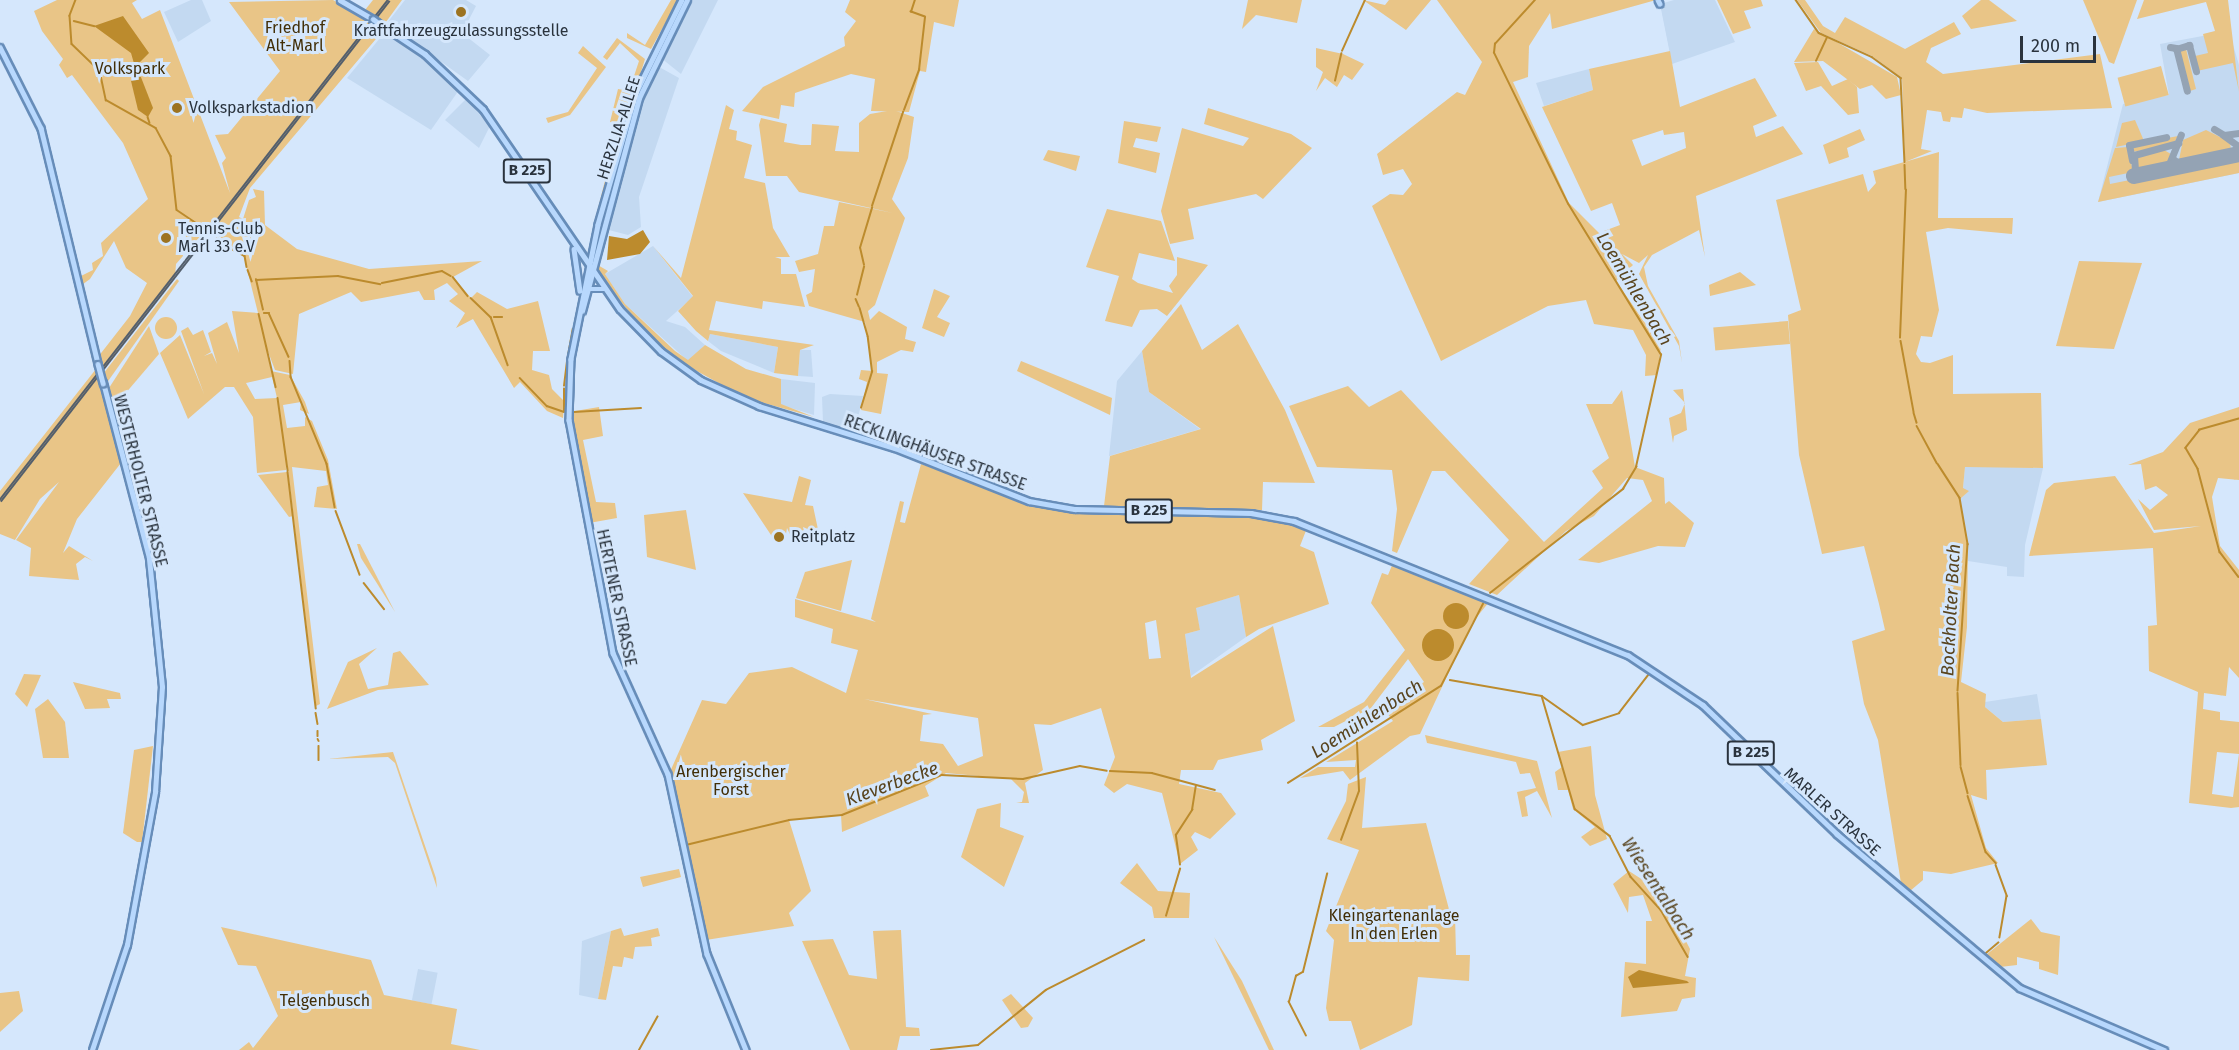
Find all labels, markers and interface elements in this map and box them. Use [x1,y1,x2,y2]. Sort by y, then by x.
marker: Kraftfahrzeugzulassungsstelle [454,5,468,19]
park label: Friedhof Alt-Marl [265,18,325,56]
place label: Kraftfahrzeugzulassungsstelle [353,21,569,41]
scale bar [2023,24,2100,62]
text: 200 m [2031,35,2080,57]
park label: Volkspark [95,59,165,79]
street label: HERZLIA-ALLEE [593,74,645,182]
place label: Volksparkstadion [189,98,314,118]
marker: Volksparkstadion [170,101,184,115]
road number: B 225 [502,159,552,183]
place label: Tennis-Club Marl 33 e.V [178,219,263,257]
water label: Loemühlenbach [1592,228,1676,350]
marker: Tennis-Club Marl 33 e.V [159,231,173,245]
street label: WESTERHOLTER STRASSE [109,393,171,569]
street label: RECKLINGHÄUSER STRASSE [841,411,1029,495]
road number: B 225 [1124,499,1174,523]
street label: HERTENER STRASSE [592,527,640,669]
place label: Reitplatz [791,527,855,547]
marker: Reitplatz [772,530,786,544]
water label: Bockholter Bach [1937,543,1965,677]
water label: Loemühlenbach [1307,675,1427,763]
road number: B 225 [1726,741,1776,765]
water label: Kleverbecke [843,757,941,811]
park label: Arenbergischer Forst [676,762,786,800]
street label: MARLER STRASSE [1780,764,1884,860]
water label: Wiesentalbach [1617,834,1699,944]
park label: Kleingartenanlage In den Erlen [1328,906,1460,944]
park label: Telgenbusch [280,991,370,1011]

